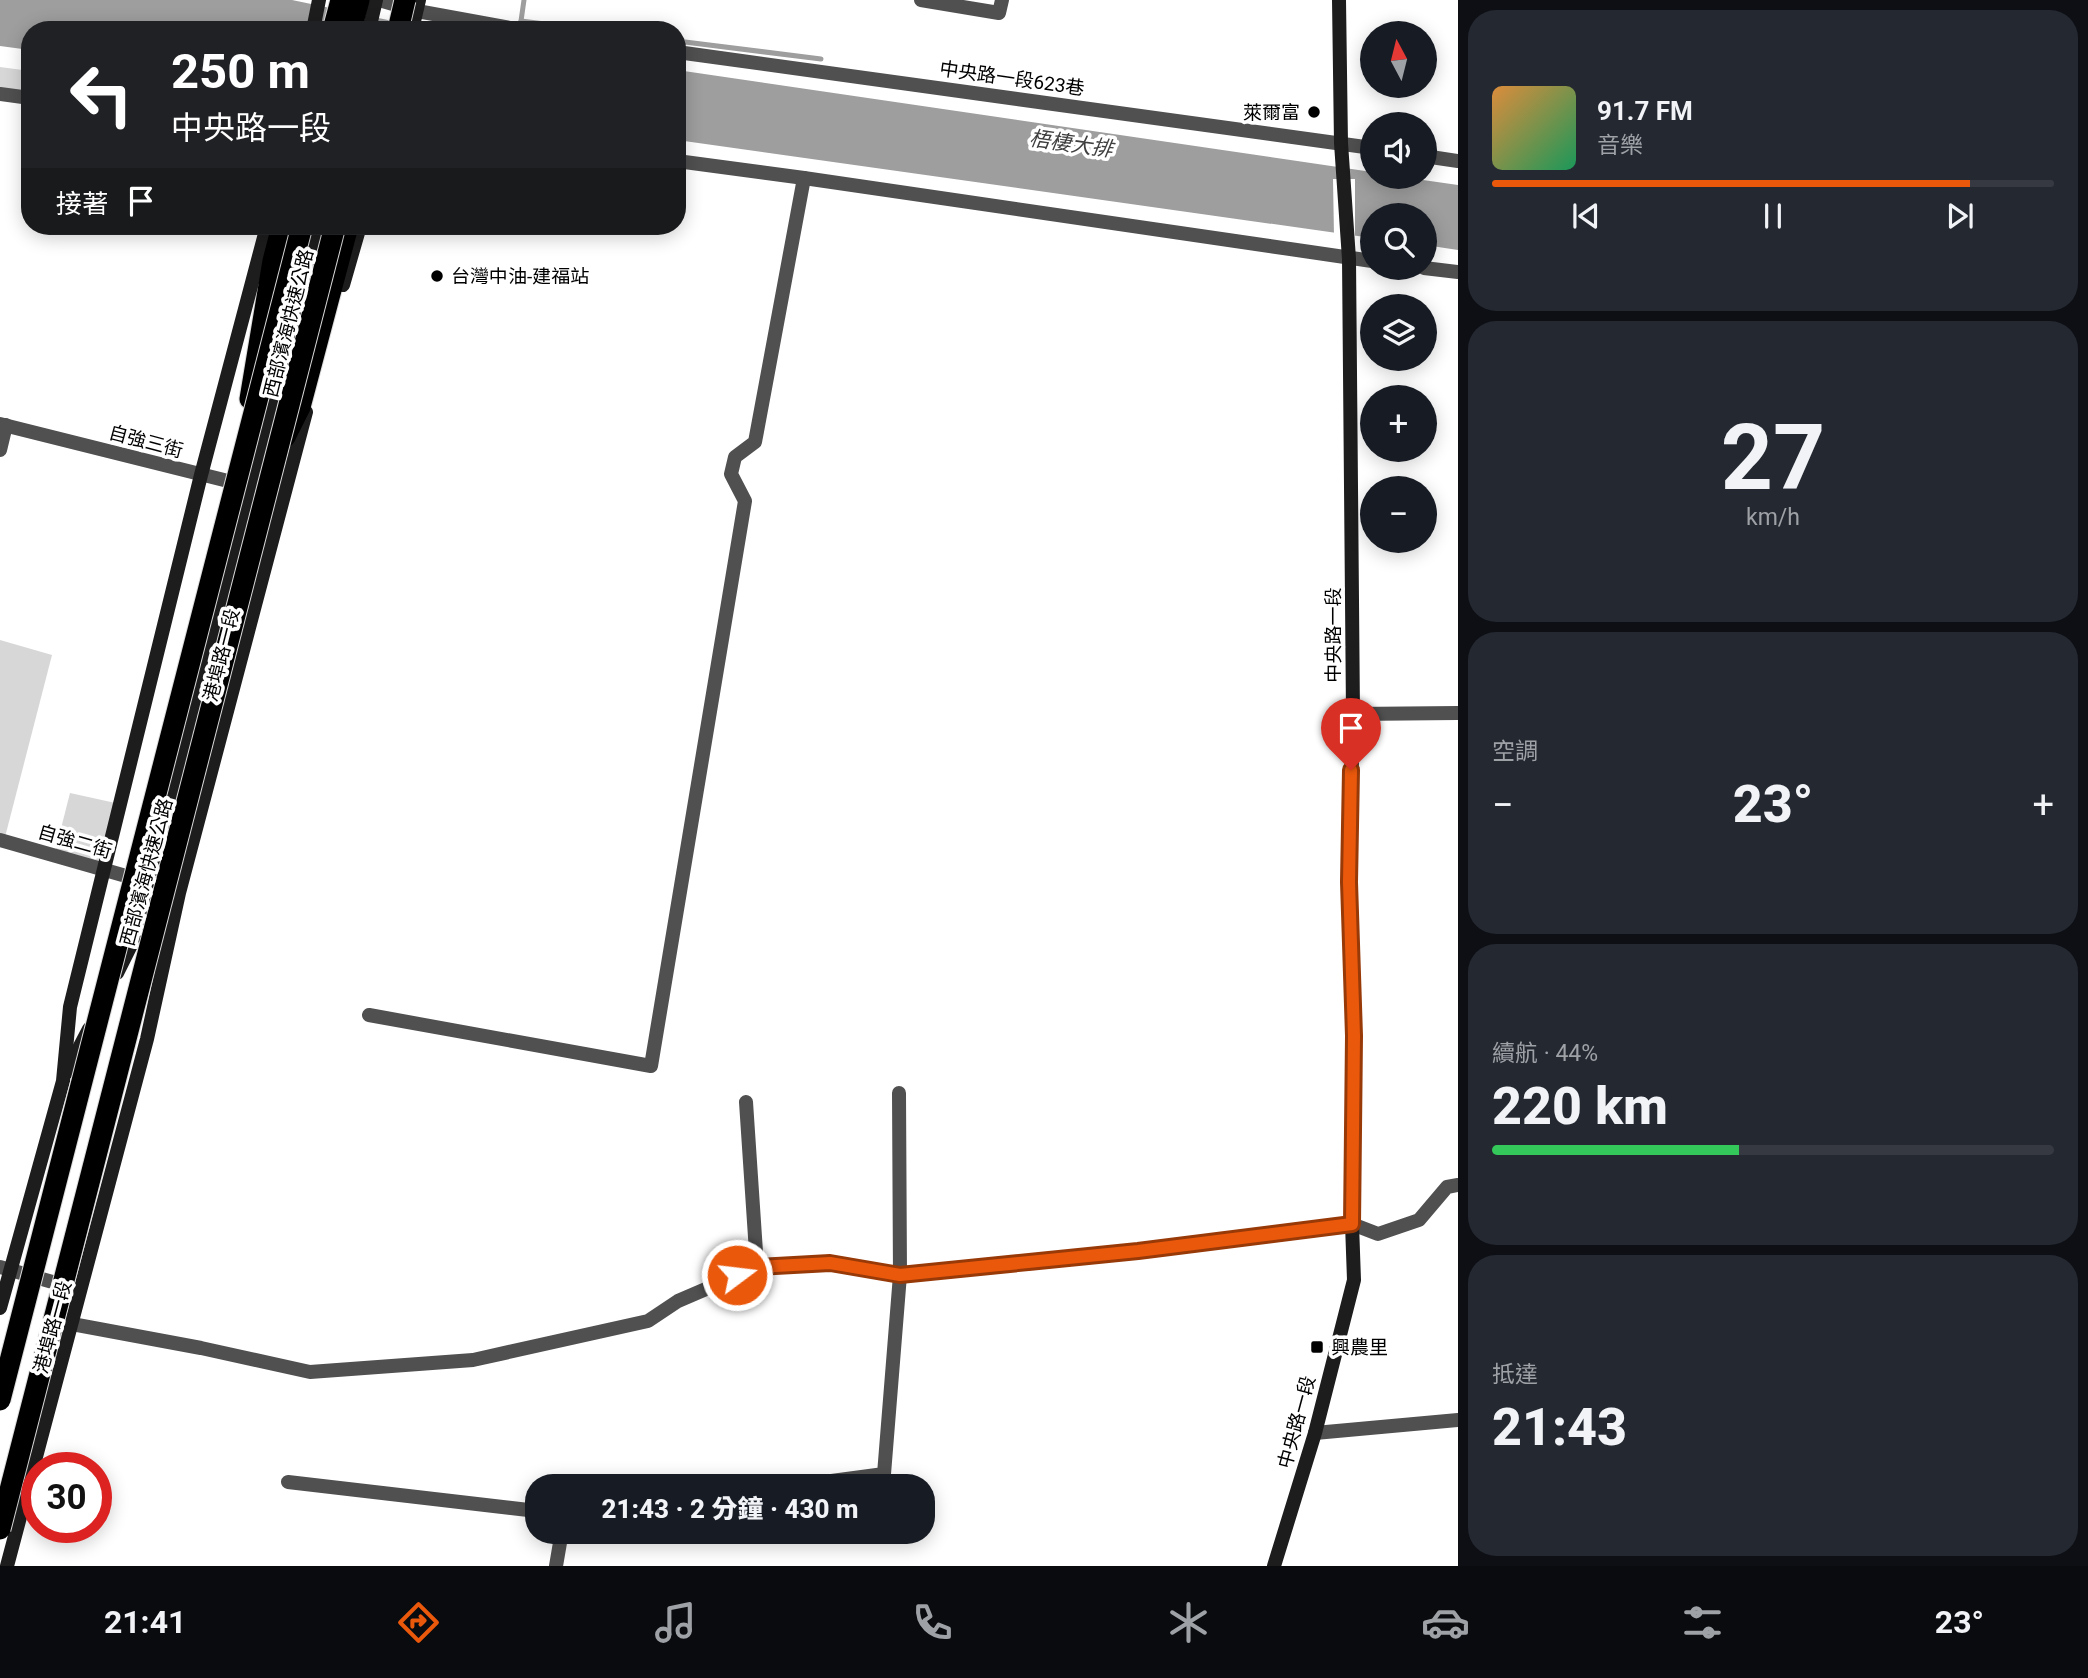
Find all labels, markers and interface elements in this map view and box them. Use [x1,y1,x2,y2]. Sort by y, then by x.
north arrow [1360,21,1437,98]
map controls [1360,21,1437,553]
text: 250 m [171,43,310,100]
icon: left [56,49,147,140]
street label: 中央路一段623巷 [938,57,1086,100]
text: 91.7 FM [1597,96,1693,126]
place label: 萊爾富 [1243,101,1300,124]
marker: 萊爾富 [1306,104,1322,120]
text: 中央路一段 [171,109,331,147]
button: sound [1360,112,1437,189]
water label: 梧棲大排 [1028,126,1117,162]
text: 音樂 [1597,132,1643,159]
icon: arrive [122,182,160,220]
text: 接著 [56,189,108,219]
icon: previous [1567,197,1605,235]
icon: pause [1754,197,1792,235]
icon: next [1941,197,1979,235]
button: search [1360,203,1437,280]
street label: 西部濱海快速公路 [259,247,318,400]
place label: 台灣中油-建福站 [451,265,589,288]
marker: 台灣中油-建福站 [429,268,445,284]
button: layers [1360,294,1437,371]
button: + [1360,385,1437,462]
text: 27 [1721,405,1825,511]
street label: 自強三街 [106,421,186,462]
button: − [1360,476,1437,553]
text: km/h [1746,504,1800,531]
street label: 中央路一段 [1322,587,1345,683]
street label: 港埠路一段 [199,606,244,704]
pin [1321,698,1381,770]
icon: arrive [1332,709,1370,747]
text: 空調 [1492,738,1538,765]
text: 23° [1733,774,1813,835]
text: − [1492,783,1514,827]
text: + [2032,783,2054,827]
street label: 西部濱海快速公路 [116,796,177,949]
street label: 自強二街 [35,820,115,863]
text: 續航 · 44% [1492,1040,1598,1067]
text: 220 km [1492,1076,1668,1137]
position arrow [700,1238,774,1312]
street label: 港埠路一段 [29,1278,76,1376]
place label: 興農里 [1331,1336,1388,1359]
marker: 興農里 [1309,1339,1325,1355]
text: 抵達 [1492,1361,1538,1388]
street label: 中央路一段 [1273,1373,1320,1471]
text: 21:43 [1492,1397,1627,1458]
speed limit sign: 30 [21,1452,112,1543]
text: 21:43 · 2 分鐘 · 430 m [601,1494,859,1524]
icon: directions [394,1598,443,1647]
icon: music [651,1598,700,1647]
icon: phone [908,1598,957,1647]
icon: climate [1164,1598,1213,1647]
icon: car [1421,1598,1470,1647]
icon: filters [1678,1598,1727,1647]
text: 21:41 [104,1603,186,1641]
text: 23° [1935,1603,1984,1641]

